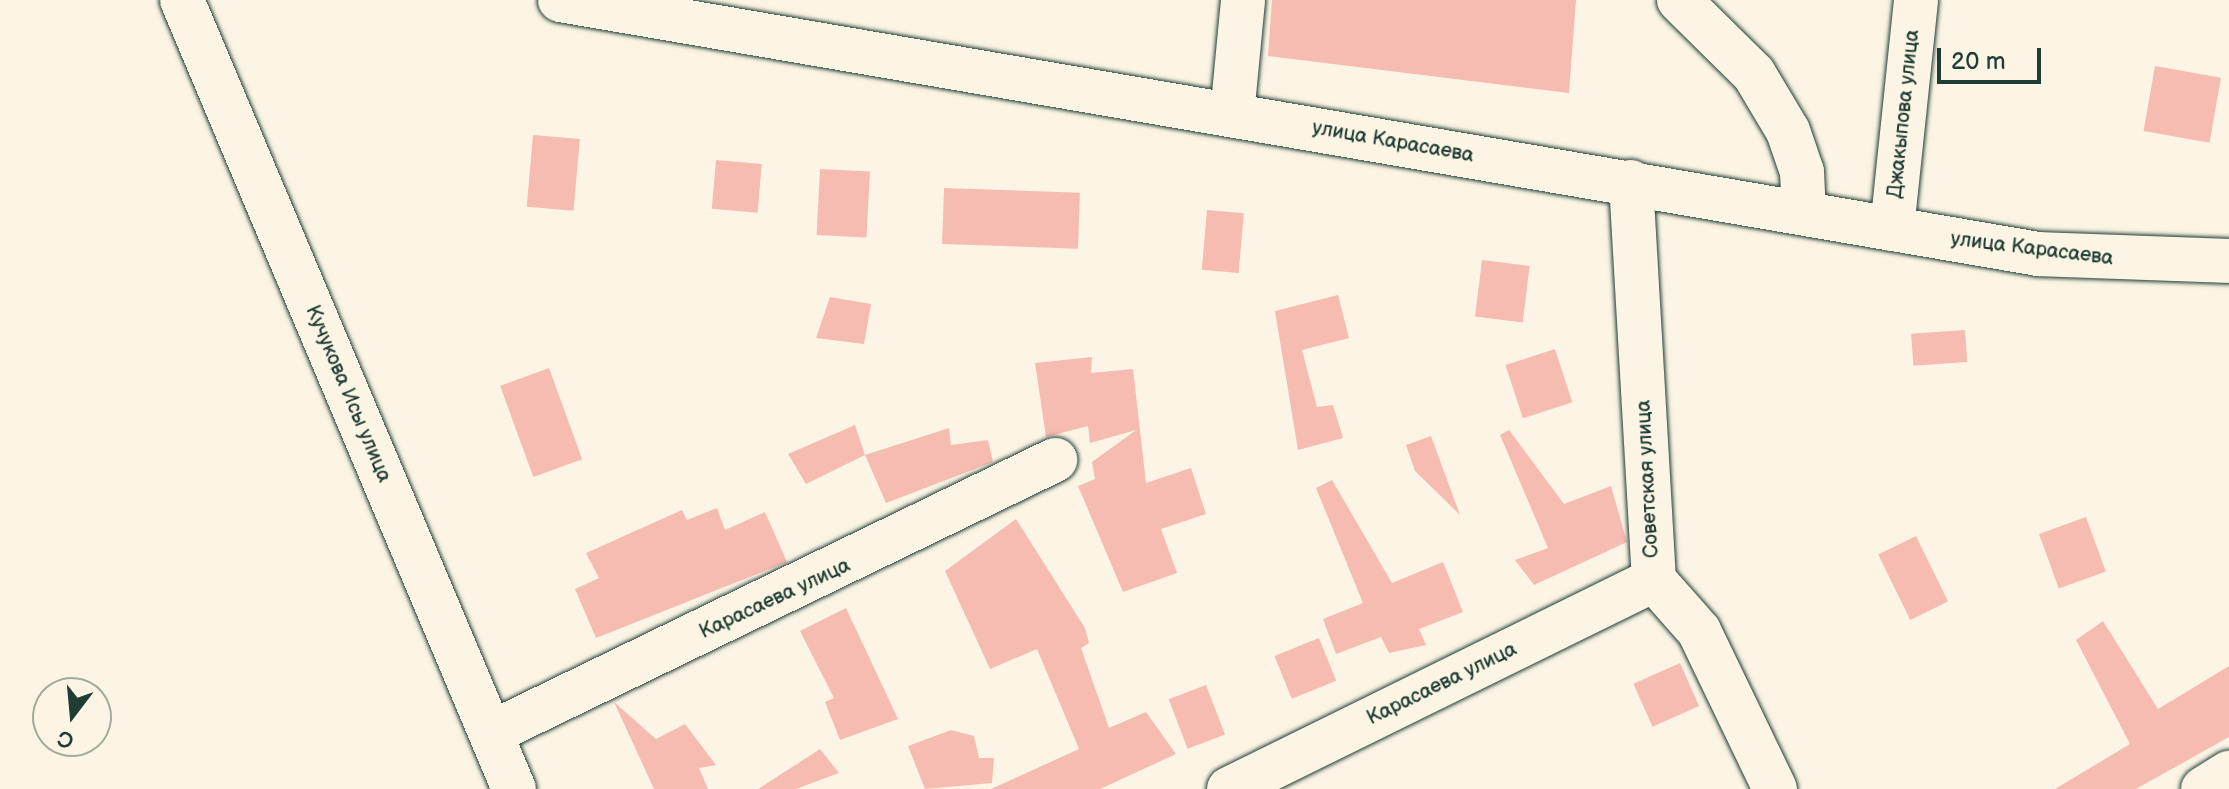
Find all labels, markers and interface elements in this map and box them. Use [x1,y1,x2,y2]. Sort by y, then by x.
street label: Джакыпова улица [1883,28,1925,200]
scale bar [1941,32,2045,82]
text: 20 m [1951,47,2006,76]
street label: улица Карасаева [1310,116,1476,168]
street label: улица Карасаева [1949,227,2115,271]
street label: Кучукова Исы улица [300,302,396,486]
street label: Советская улица [1632,399,1664,559]
street label: Карасаева улица [696,554,854,644]
street label: Карасаева улица [1363,637,1521,731]
north arrow [32,677,112,757]
text: С [55,724,77,754]

